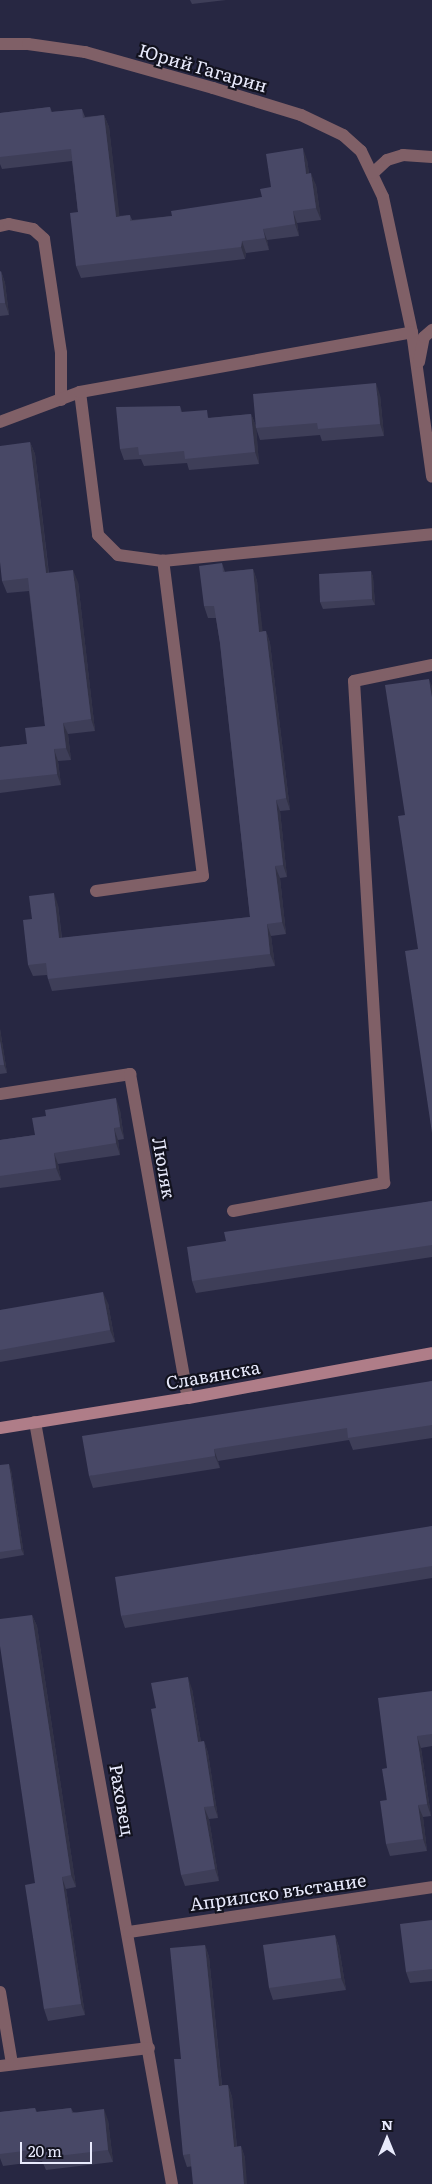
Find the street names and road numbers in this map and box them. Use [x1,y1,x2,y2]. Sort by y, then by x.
street label: Юрий Гагарин [136,39,270,97]
street label: Люляк [148,1136,180,1200]
street label: Славянска [164,1356,262,1394]
street label: Раховец [105,1762,139,1838]
street label: Априлско въстание [188,1869,368,1915]

